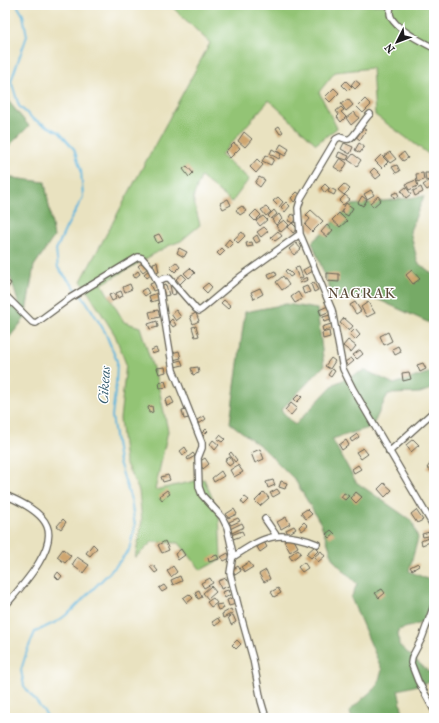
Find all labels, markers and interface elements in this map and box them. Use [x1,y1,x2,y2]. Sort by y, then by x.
north arrow [377,22,417,62]
text: N [382,40,398,56]
district label: NAGRAK [328,284,396,302]
water label: Cikeas [95,365,114,405]

